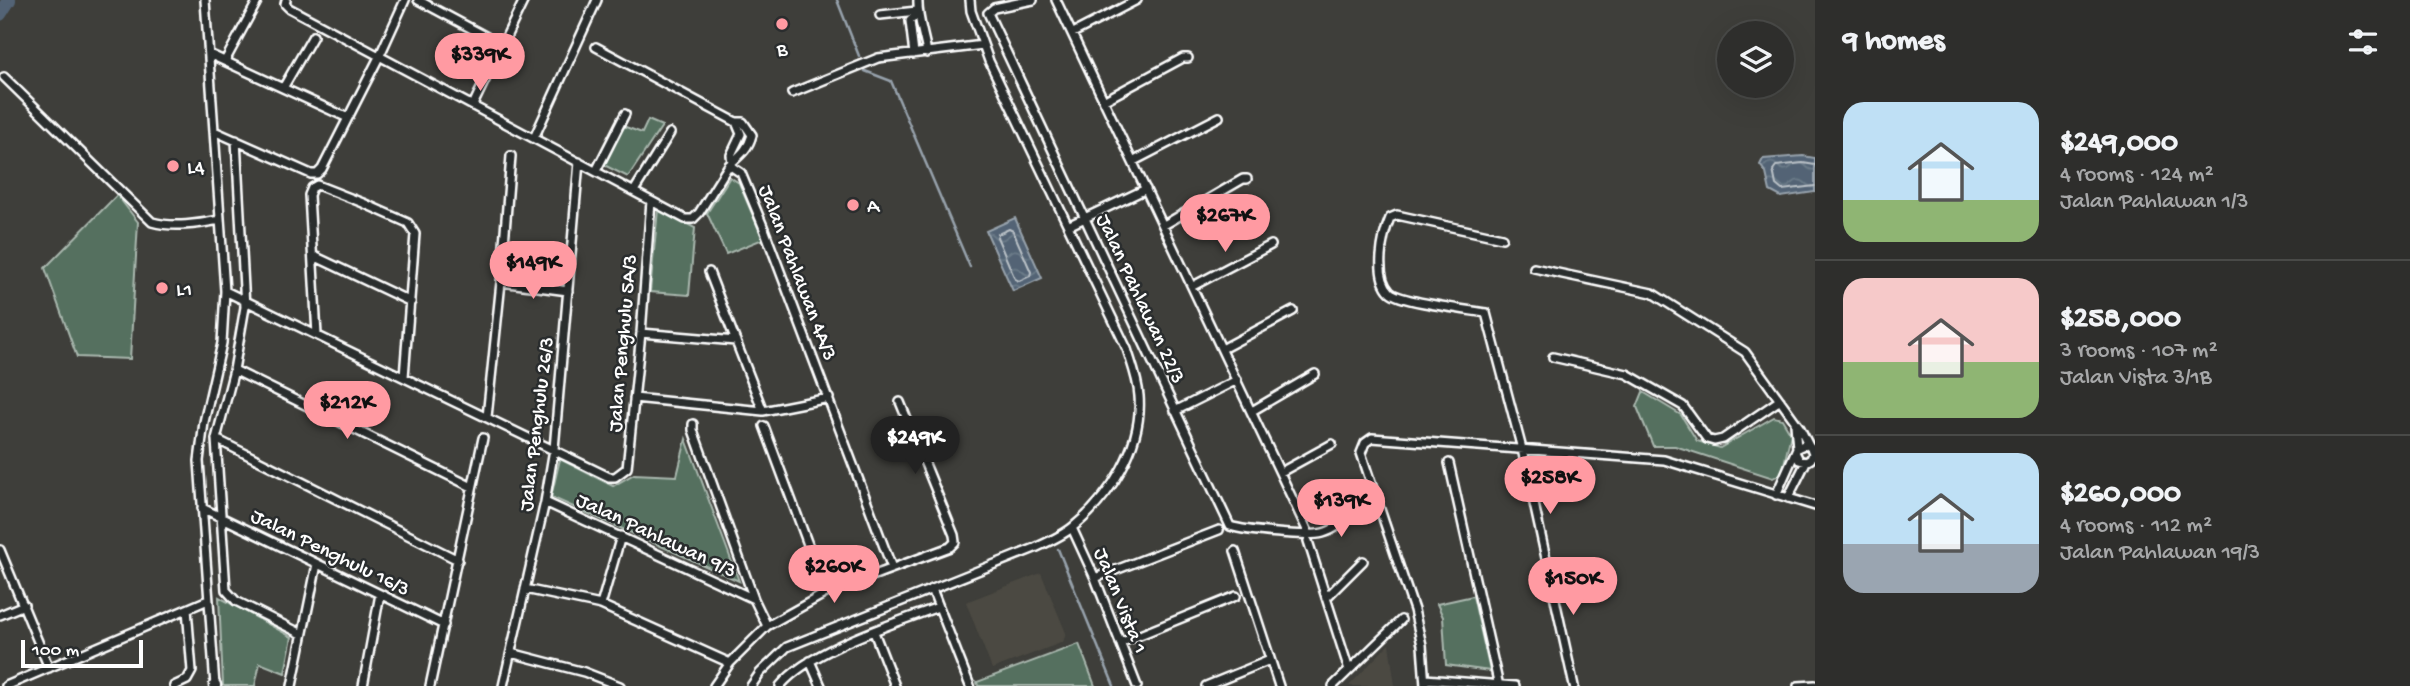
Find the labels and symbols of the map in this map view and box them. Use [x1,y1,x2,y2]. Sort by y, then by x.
marker: B [774,16,790,32]
pin: $339K [431,34,529,93]
place label: B [776,39,789,64]
place label: L4 [187,157,205,182]
marker: L4 [165,158,181,174]
street label: Jalan Pahlawan 4A/3 [751,182,841,365]
pin: $267K [1176,194,1274,254]
place label: A [867,196,881,221]
marker: A [845,197,861,213]
street label: Jalan Pahlawan 22/3 [1089,211,1189,388]
pin: $149K [484,242,582,301]
street label: Jalan Penghulu 5A/3 [604,253,645,433]
place label: L1 [176,279,192,304]
marker: L1 [154,280,170,296]
street label: Jalan Penghulu 26/3 [515,336,562,513]
pin: $212K [298,382,396,441]
pin: $249K [866,416,964,476]
pin: $258K [1501,456,1599,516]
pin: $139K [1292,480,1390,539]
street label: Jalan Pahlawan 9/3 [571,489,740,585]
street label: Jalan Penghulu 16/3 [246,505,413,604]
street label: Jalan Vista 1 [1086,545,1151,658]
pin: $260K [785,546,883,605]
pin: $150K [1524,558,1622,617]
scale bar [21,637,144,669]

